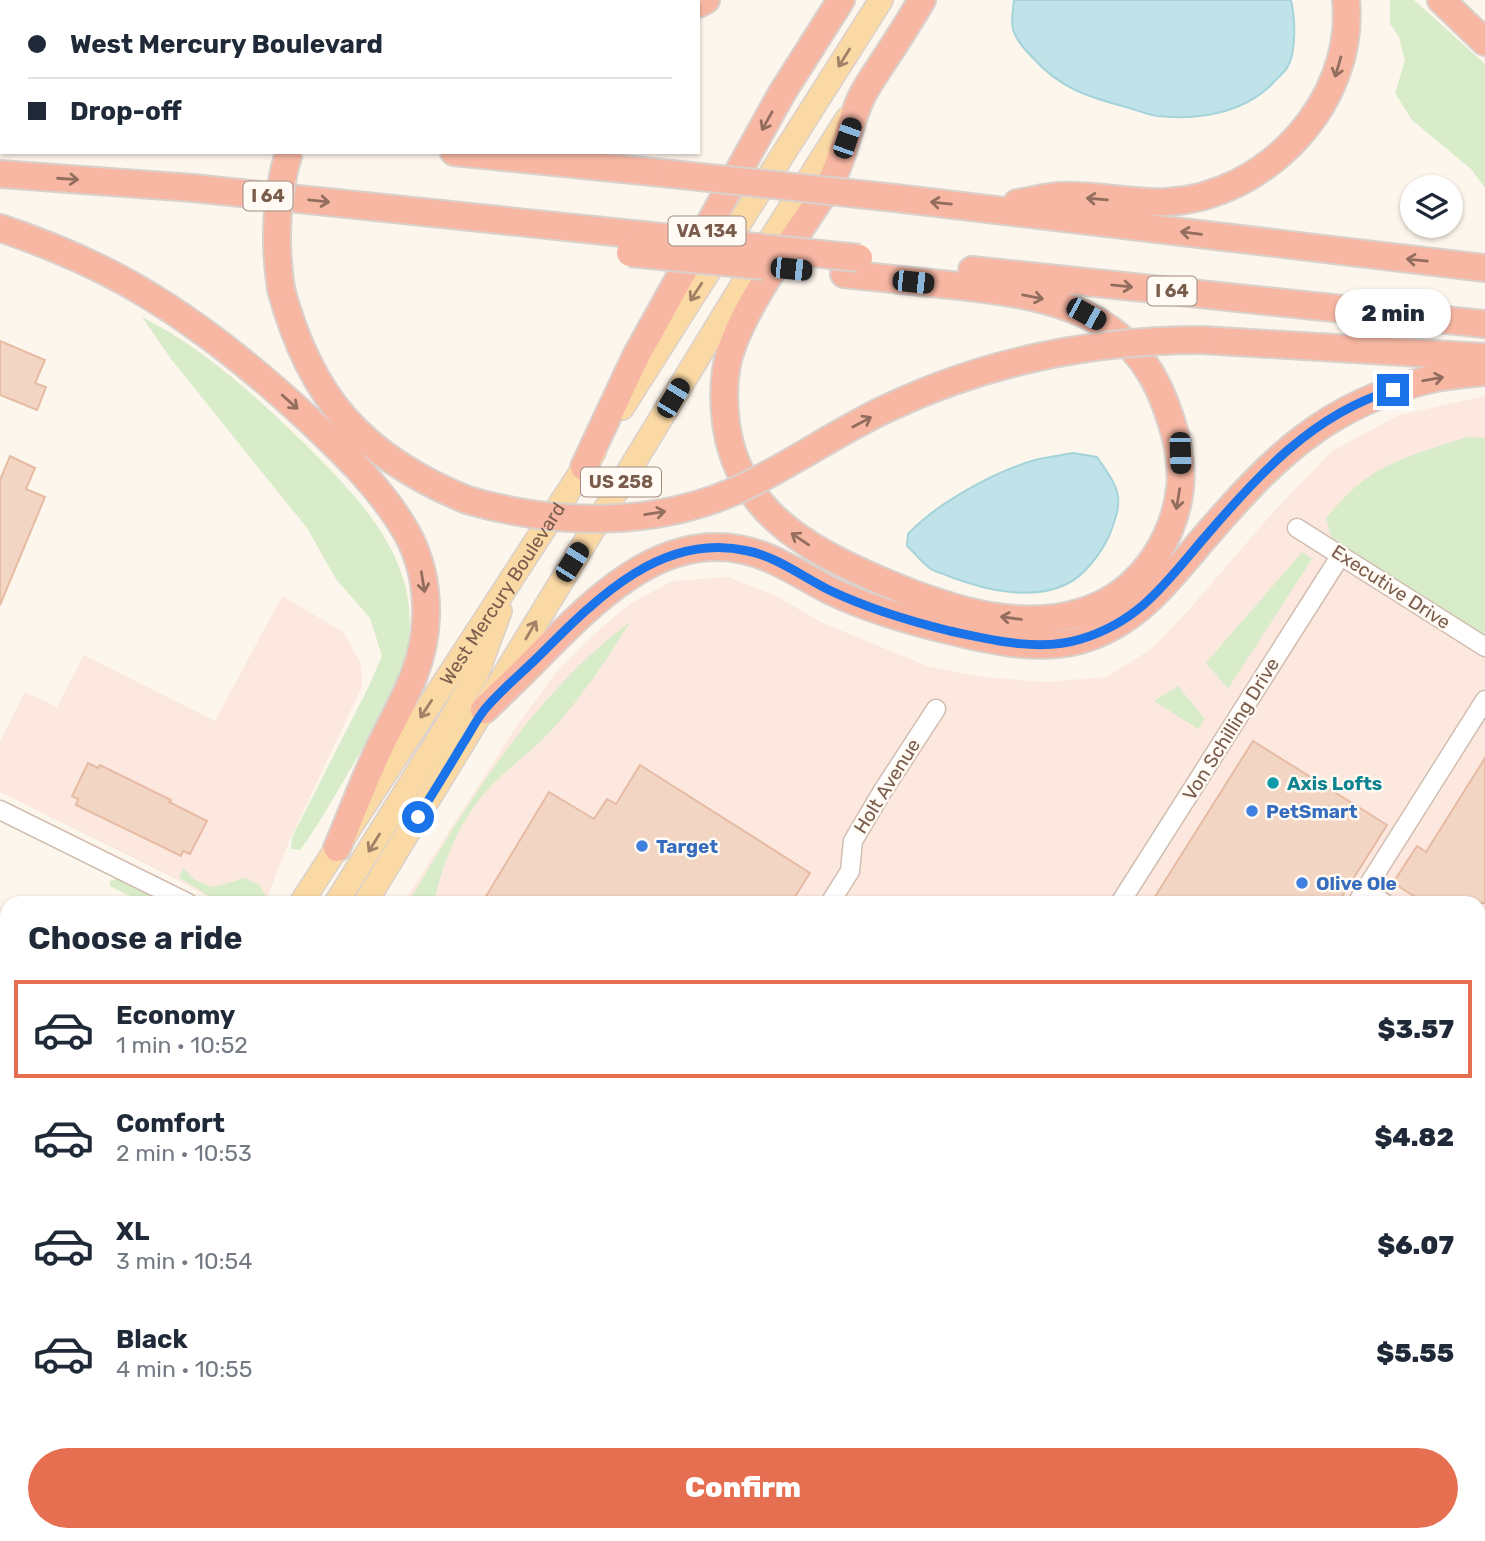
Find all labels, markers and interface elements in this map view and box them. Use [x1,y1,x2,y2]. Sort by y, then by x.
text: West Mercury Boulevard [70,29,383,60]
one-way arrow [837,47,851,67]
one-way arrow [1330,56,1343,78]
text: Drop-off [70,96,182,127]
one-way arrow [760,110,773,131]
car [831,115,864,161]
one-way arrow [56,173,79,186]
map controls [1400,175,1463,238]
button: layers [1400,175,1463,238]
road number: I 64 [244,182,292,210]
one-way arrow [1086,192,1109,205]
one-way arrow [307,195,330,208]
one-way arrow [930,196,953,209]
road number: VA 134 [668,216,746,246]
one-way arrow [1180,226,1203,239]
one-way arrow [1406,254,1429,267]
car [770,256,813,282]
car [892,269,935,295]
road number: I 64 [1148,276,1196,306]
one-way arrow [1110,279,1132,292]
one-way arrow [689,281,703,301]
callout: 2 min [1335,288,1451,338]
one-way arrow [1021,291,1044,305]
car [1063,295,1110,333]
text: 2 min [1361,299,1425,327]
one-way arrow [1421,372,1444,385]
route end [1377,374,1409,406]
car [654,375,693,421]
one-way arrow [281,394,298,411]
one-way arrow [851,414,872,428]
car [1169,432,1192,474]
road number: US 258 [581,468,661,496]
one-way arrow [1171,487,1184,510]
street label: West Mercury Boulevard [434,498,570,689]
one-way arrow [643,506,666,519]
one-way arrow [791,532,810,546]
car [552,539,593,585]
street label: Executive Drive [1327,540,1455,634]
one-way arrow [417,570,430,592]
one-way arrow [1000,612,1023,625]
one-way arrow [524,620,538,640]
street label: Von Schilling Drive [1178,653,1284,805]
one-way arrow [419,699,433,718]
street label: Holt Avenue [849,734,925,838]
place label: Axis Lofts [1287,772,1382,795]
marker: Axis Lofts [1265,775,1281,791]
place label: PetSmart [1266,800,1358,823]
route start [402,801,434,833]
marker: PetSmart [1244,803,1260,819]
one-way arrow [367,832,381,852]
place label: Target [656,835,718,858]
marker: Target [634,838,650,854]
place label: Olive Ole [1316,872,1397,895]
marker: Olive Ole [1294,875,1310,891]
text: Choose a ride [28,919,242,957]
icon: car [32,998,95,1061]
text: Economy [116,1000,235,1031]
text: $3.57 [1378,1014,1454,1045]
text: 1 min · 10:52 [116,1031,248,1059]
icon: car [32,1106,95,1169]
text: Comfort [116,1108,225,1139]
text: $4.82 [1374,1122,1454,1153]
text: 2 min · 10:53 [116,1139,252,1167]
icon: car [32,1214,95,1277]
text: XL [116,1216,149,1247]
text: $6.07 [1377,1230,1454,1261]
text: 3 min · 10:54 [116,1247,253,1275]
icon: car [32,1322,95,1385]
text: Black [116,1324,188,1355]
text: $5.55 [1376,1338,1454,1369]
text: 4 min · 10:55 [116,1355,252,1383]
button: Confirm [28,1448,1458,1528]

